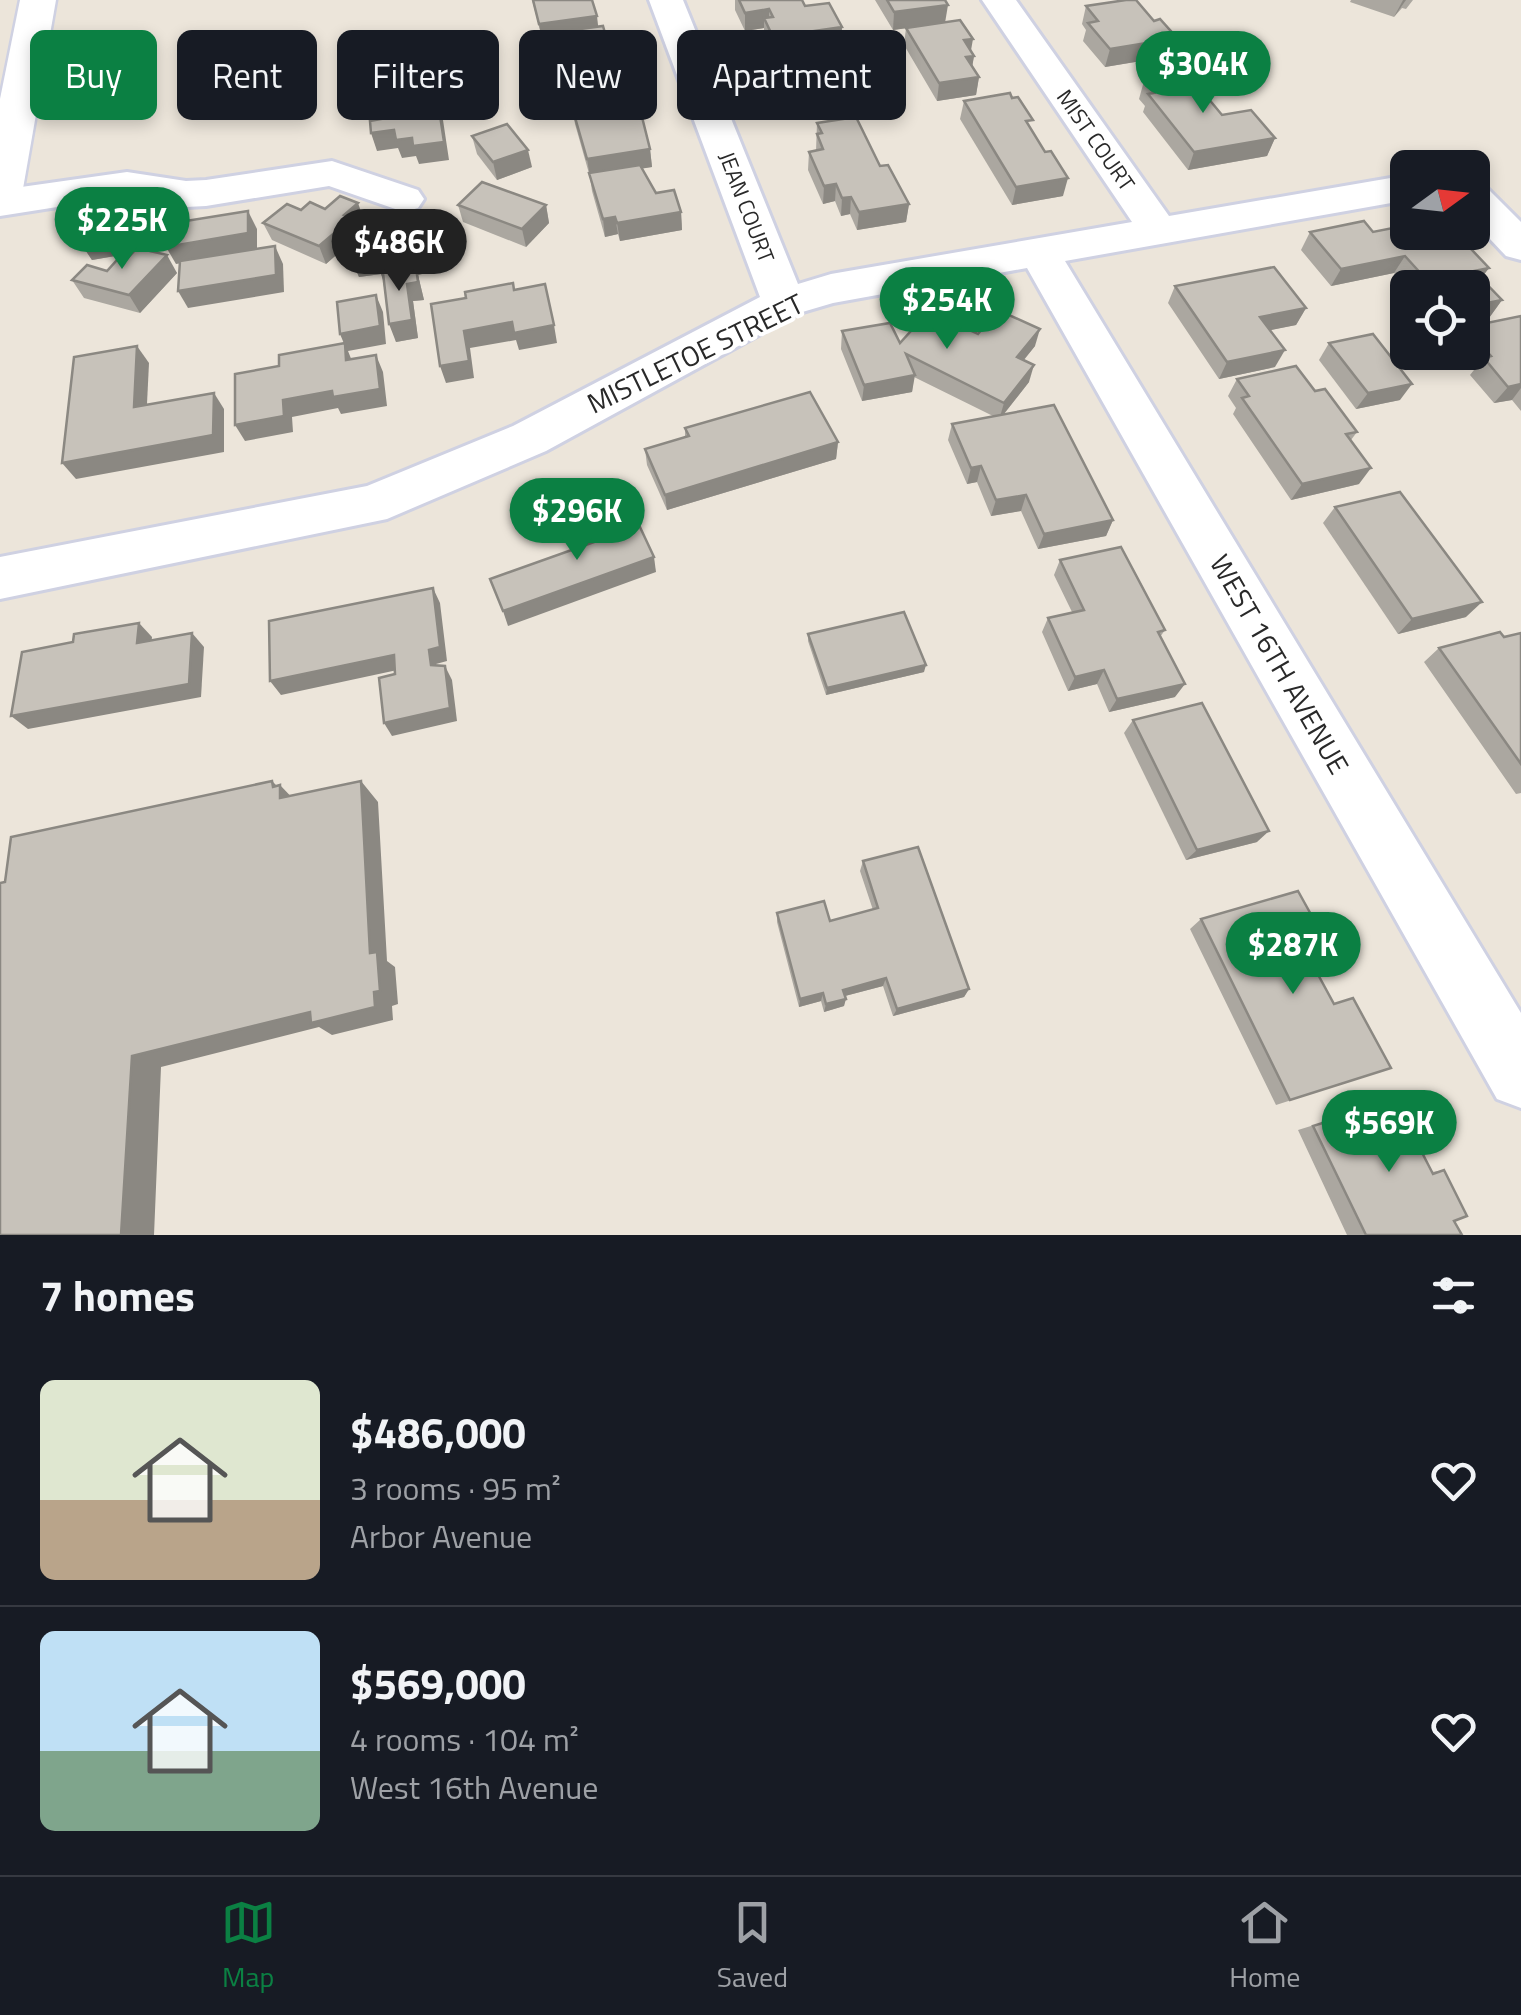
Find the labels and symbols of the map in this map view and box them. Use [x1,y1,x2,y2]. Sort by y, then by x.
pin: $304K [1133,31,1273,116]
street label: MIST COURT [1048,82,1144,198]
street label: JEAN COURT [710,146,784,268]
north arrow [1390,150,1490,250]
pin: $225K [52,187,192,272]
pin: $486K [329,209,469,294]
pin: $254K [877,267,1017,352]
street label: MISTLETOE STREET [579,282,811,424]
pin: $296K [507,478,647,563]
street label: WEST 16TH AVENUE [1199,546,1361,782]
pin: $287K [1223,912,1363,997]
pin: $569K [1319,1090,1459,1175]

